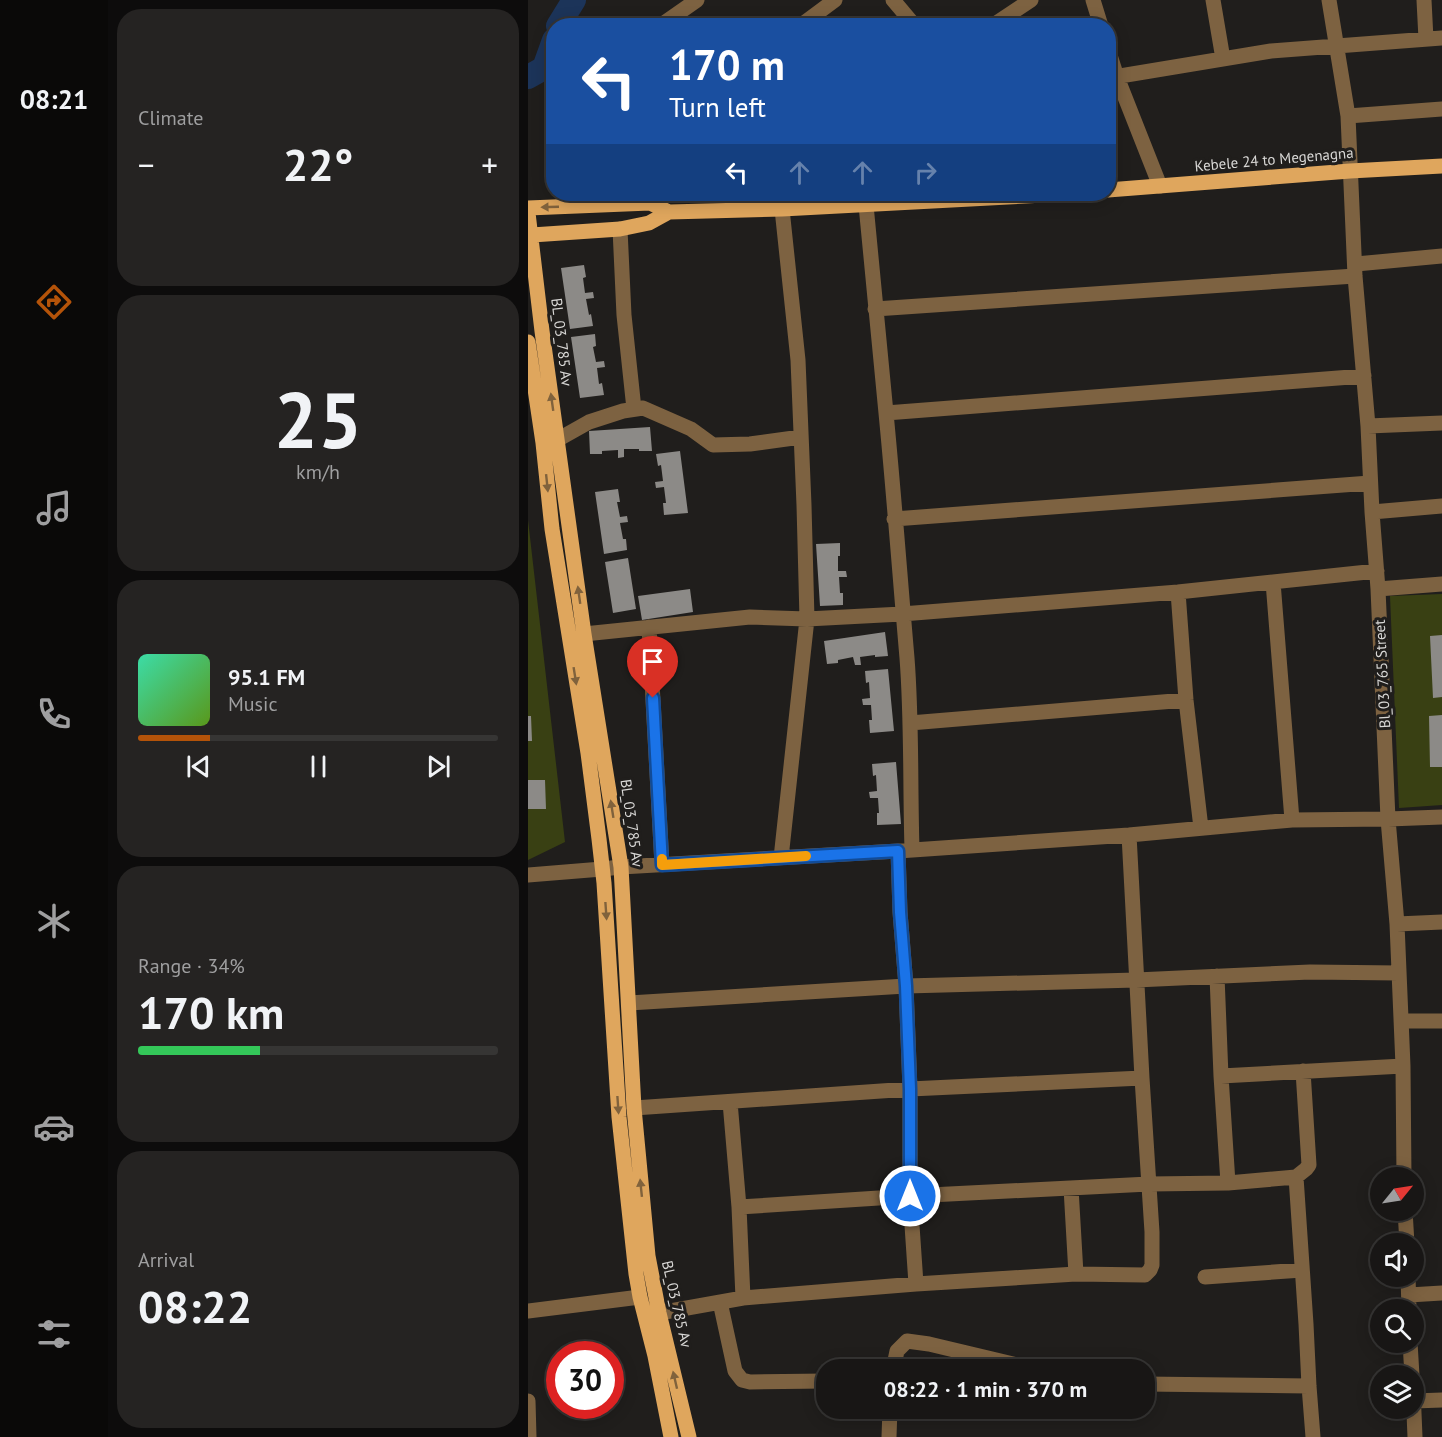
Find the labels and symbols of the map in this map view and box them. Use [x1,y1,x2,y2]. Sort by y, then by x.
street label: Kebele 24 to Megenagna [1194,143,1354,175]
one-way arrow [540,203,559,212]
street label: BL_03_785 Av [547,297,577,388]
one-way arrow [547,393,556,412]
one-way arrow [543,474,552,493]
one-way arrow [574,586,583,605]
street label: Bl_03_765 Street [1370,619,1394,729]
pin [627,636,678,698]
one-way arrow [571,667,580,686]
street label: BL_03_785 Av [616,778,648,869]
one-way arrow [607,799,616,818]
one-way arrow [601,901,610,920]
one-way arrow [614,1096,623,1115]
position arrow [878,1164,942,1228]
north arrow [1370,1167,1424,1221]
one-way arrow [636,1179,646,1198]
street label: BL_03_785 Av [658,1259,696,1350]
speed limit sign: 30 [546,1341,624,1419]
one-way arrow [670,1371,680,1389]

